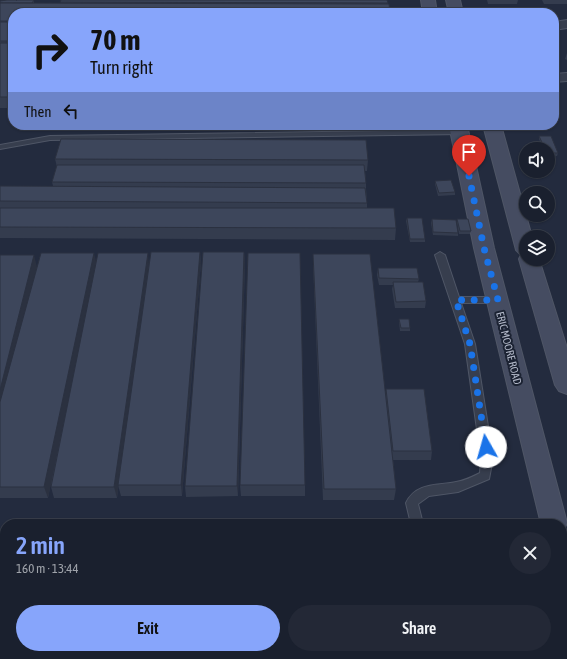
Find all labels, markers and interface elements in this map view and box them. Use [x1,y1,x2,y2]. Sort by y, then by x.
icon: right [24,24,76,76]
text: 70 m [90,24,140,56]
text: Turn right [90,57,153,78]
icon: left [60,100,82,122]
text: Then [24,103,52,120]
pin [452,135,486,176]
icon: arrive [458,141,480,163]
map controls [519,142,555,266]
button: sound [519,142,555,178]
button: search [519,186,555,222]
button: layers [519,230,555,266]
street label: ERIC MOORE ROAD [494,310,524,386]
position arrow [465,426,507,468]
text: 2 min [16,532,65,559]
button: close [509,532,551,574]
text: 160 m · 13:44 [16,561,79,576]
button: Exit [16,605,280,651]
button: Share [288,605,551,651]

